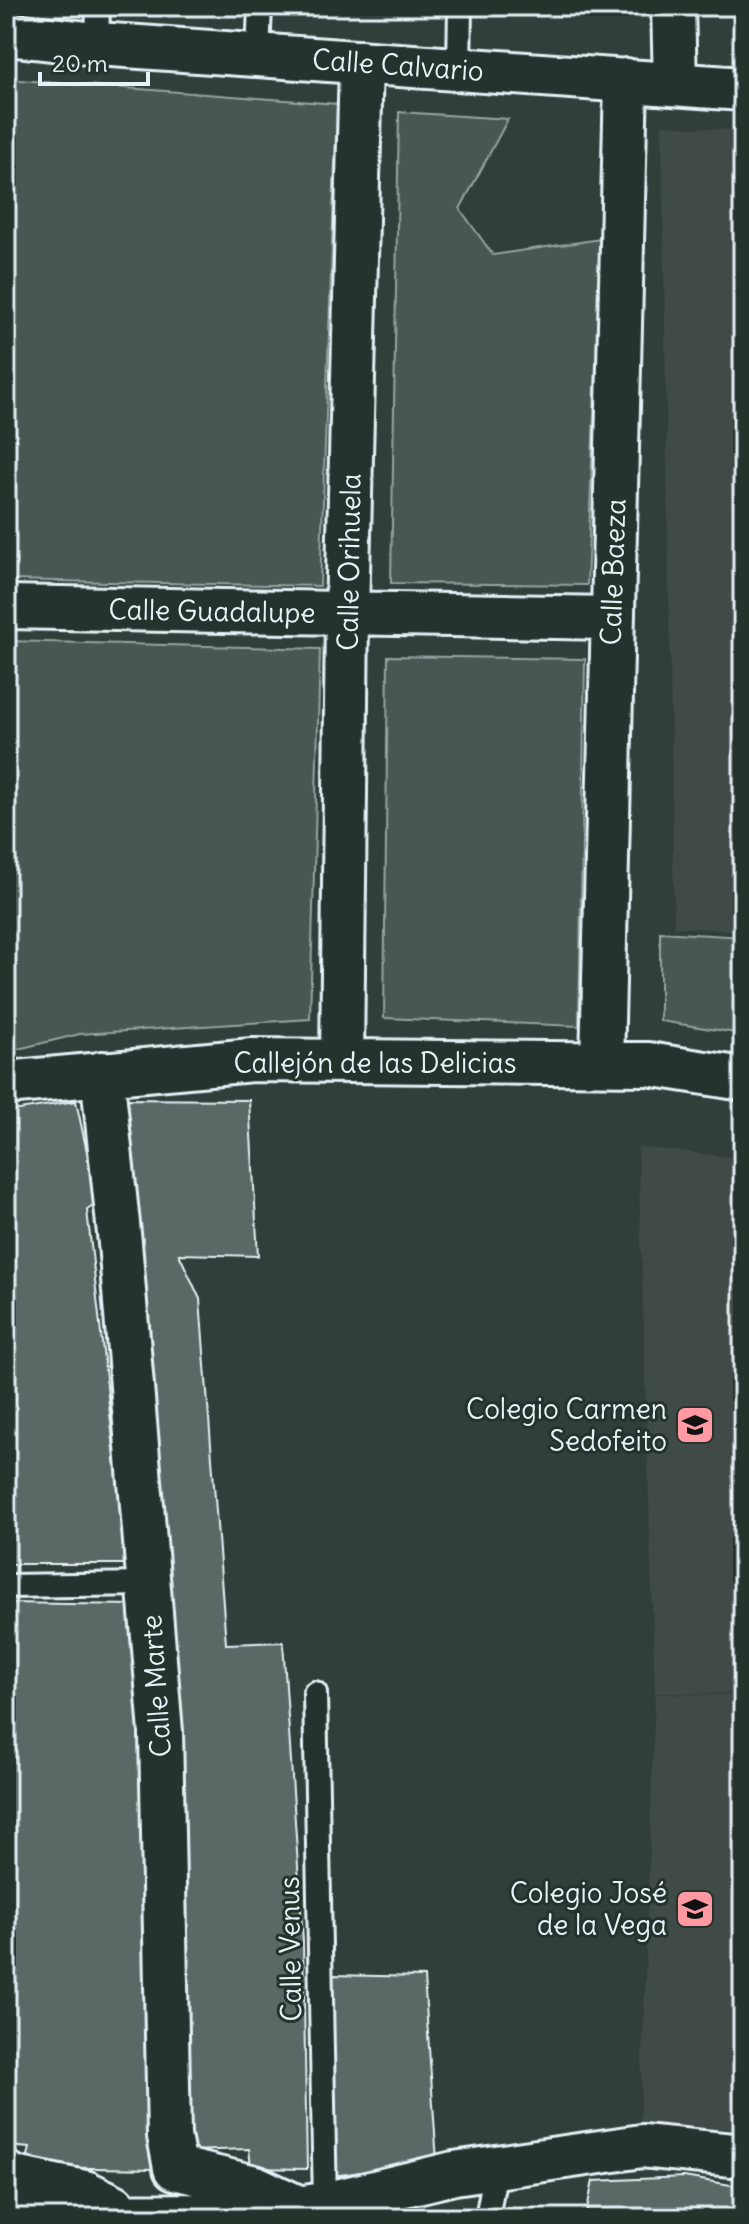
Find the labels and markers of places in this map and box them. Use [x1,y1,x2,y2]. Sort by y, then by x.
place label: Colegio Carmen Sedofeito [466,1391,667,1459]
school or university icon: Colegio Carmen Sedofeito [674,1404,716,1446]
place label: Colegio José de la Vega [510,1875,667,1943]
school or university icon: Colegio José de la Vega [674,1888,716,1930]

